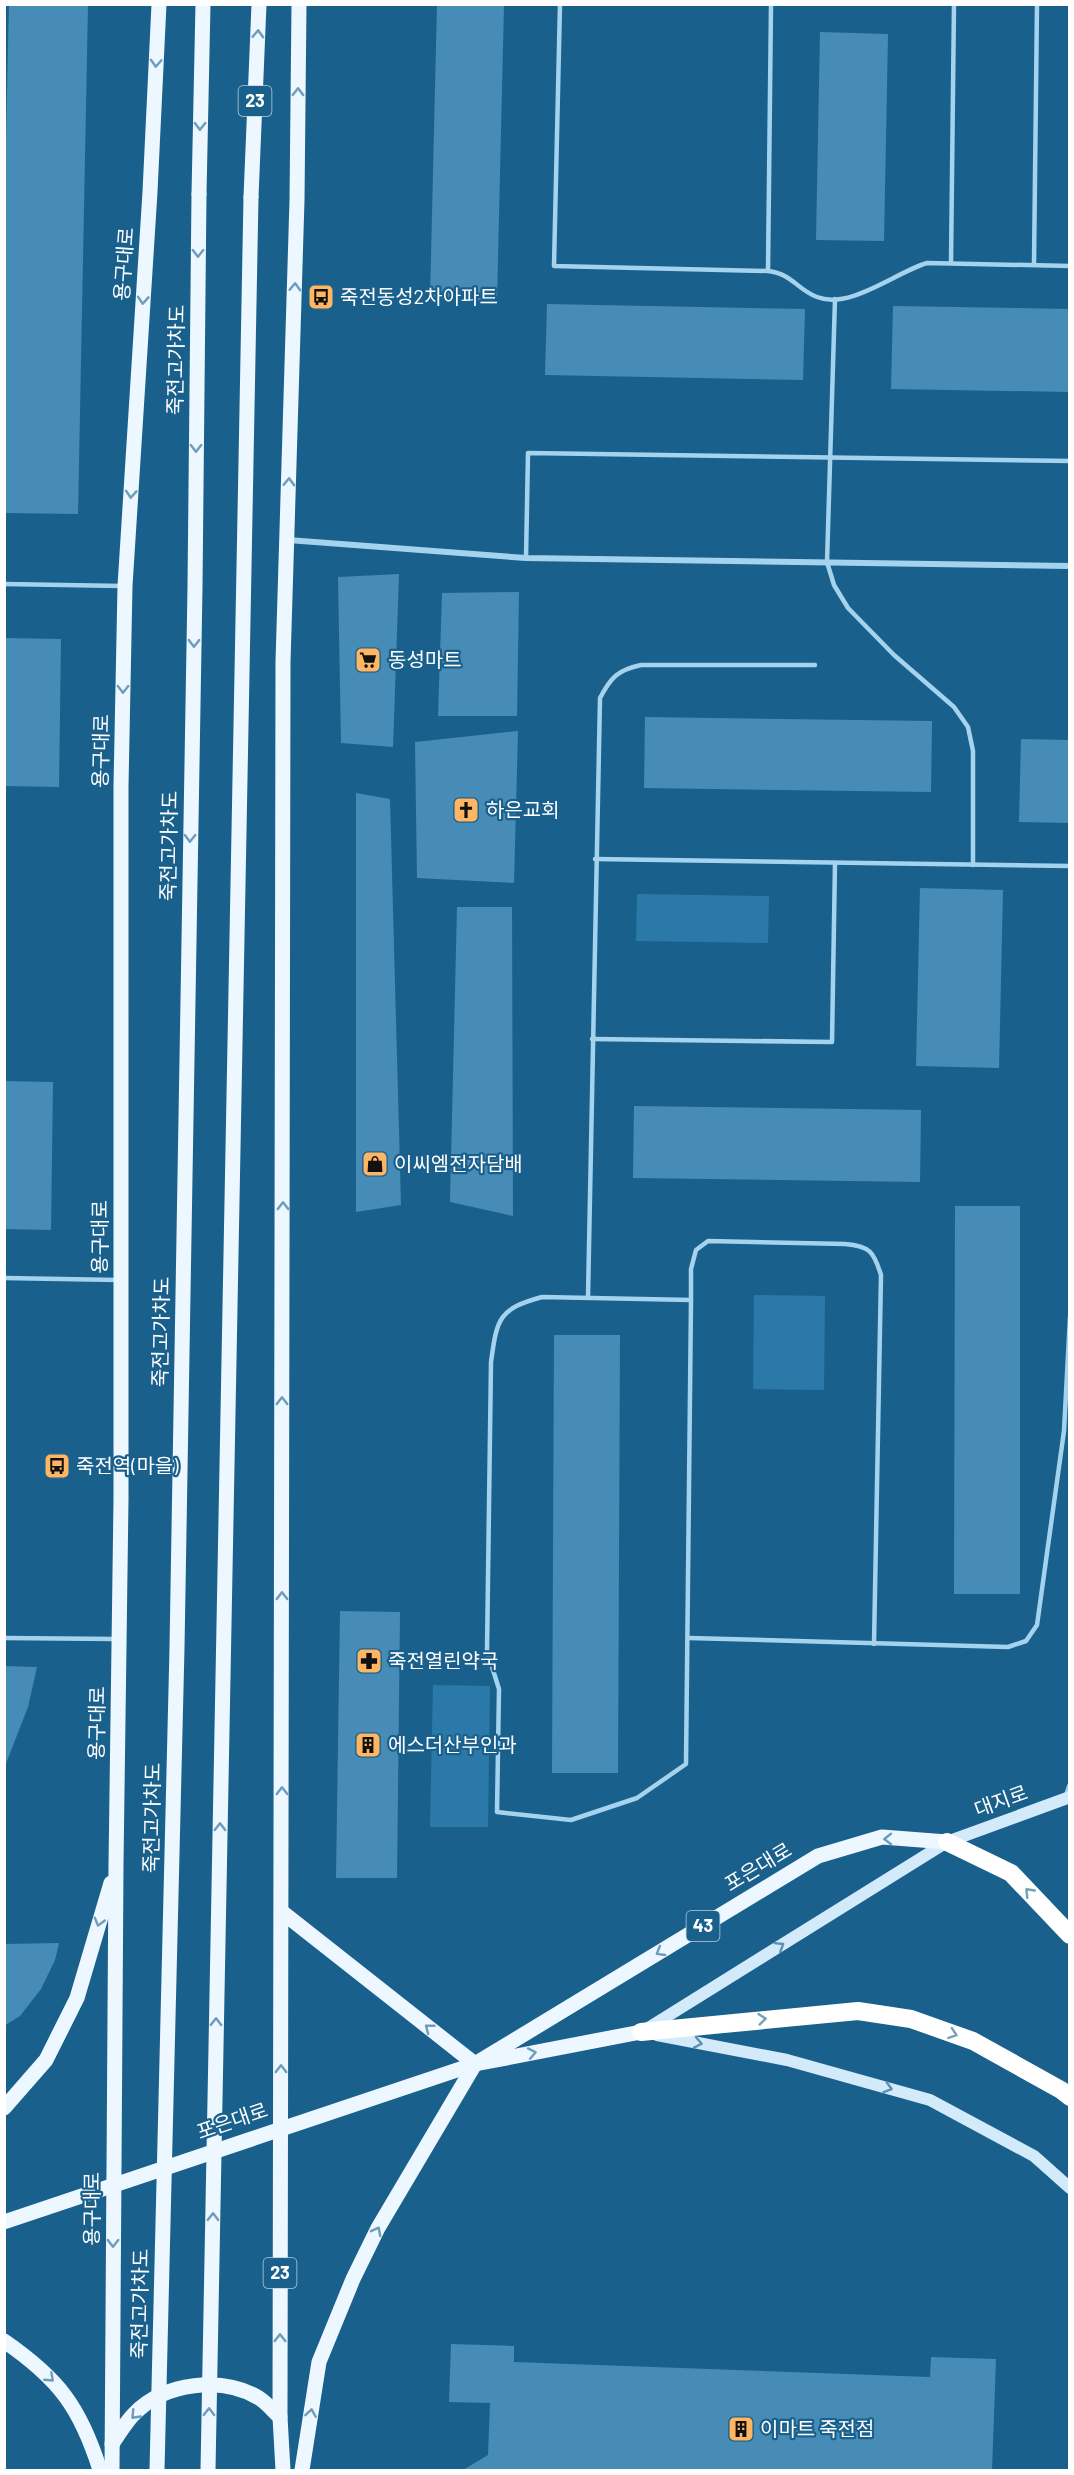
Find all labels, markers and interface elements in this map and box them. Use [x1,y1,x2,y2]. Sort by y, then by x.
one-way arrow [251,30,264,39]
one-way arrow [149,58,162,67]
road number: 23 [238,86,272,116]
one-way arrow [292,87,305,96]
one-way arrow [194,121,207,130]
street label: 용구대로 [108,226,138,301]
one-way arrow [192,248,204,257]
one-way arrow [289,282,301,291]
bus stop icon: 죽전동성2차아파트 [306,282,336,312]
place label: 죽전동성2차아파트 [340,284,498,308]
one-way arrow [137,295,150,304]
street label: 죽전고가차도 [162,305,188,415]
one-way arrow [190,443,202,452]
one-way arrow [283,477,296,486]
one-way arrow [125,490,138,499]
one-way arrow [188,638,200,647]
supermarket icon: 동성마트 [353,645,383,675]
place label: 동성마트 [388,647,462,671]
one-way arrow [117,685,130,694]
street label: 용구대로 [87,714,113,788]
street label: 죽전고가차도 [155,791,181,901]
church icon: 하은교회 [451,795,481,825]
place label: 하은교회 [486,797,560,821]
one-way arrow [184,833,197,842]
shop icon: 이씨엠전자담배 [360,1149,390,1179]
place label: 이씨엠전자담배 [394,1151,523,1175]
street label: 용구대로 [87,1200,111,1274]
one-way arrow [277,1201,289,1210]
street label: 죽전고가차도 [147,1277,173,1387]
one-way arrow [276,1396,288,1405]
bus stop icon: 죽전역(마을) [42,1451,72,1481]
place label: 죽전역(마을) [76,1453,179,1477]
one-way arrow [276,1591,288,1600]
pharmacy icon: 죽전열린약국 [354,1646,384,1676]
place label: 죽전열린약국 [388,1648,498,1672]
street label: 용구대로 [83,1686,109,1760]
building icon: 에스더산부인과 [353,1730,383,1760]
place label: 에스더산부인과 [388,1732,517,1756]
street label: 죽전고가차도 [138,1763,164,1873]
street label: 대지로 [971,1779,1031,1821]
one-way arrow [276,1786,288,1795]
one-way arrow [214,1823,226,1832]
one-way arrow [884,1833,893,1845]
street label: 포은대로 [720,1837,795,1895]
one-way arrow [1026,1889,1037,1900]
road number: 43 [686,1911,720,1941]
one-way arrow [94,1916,106,1926]
one-way arrow [774,1941,784,1953]
one-way arrow [656,1945,666,1957]
one-way arrow [757,2013,766,2026]
one-way arrow [210,2018,223,2027]
one-way arrow [425,2025,436,2036]
one-way arrow [947,2027,958,2040]
one-way arrow [693,2036,703,2049]
one-way arrow [527,2047,537,2060]
one-way arrow [275,2065,287,2074]
one-way arrow [882,2081,893,2093]
street label: 포은대로 [193,2097,270,2143]
street label: 용구대로 [79,2172,103,2246]
one-way arrow [206,2213,219,2222]
one-way arrow [370,2226,381,2237]
one-way arrow [107,2239,119,2248]
street label: 죽전고가차도 [126,2249,152,2359]
road number: 23 [264,2258,296,2288]
one-way arrow [274,2333,286,2342]
one-way arrow [42,2370,53,2381]
one-way arrow [131,2408,142,2418]
one-way arrow [203,2408,215,2417]
one-way arrow [304,2408,317,2418]
building icon: 이마트 죽전점 [726,2414,756,2444]
place label: 이마트 죽전점 [760,2416,874,2440]

